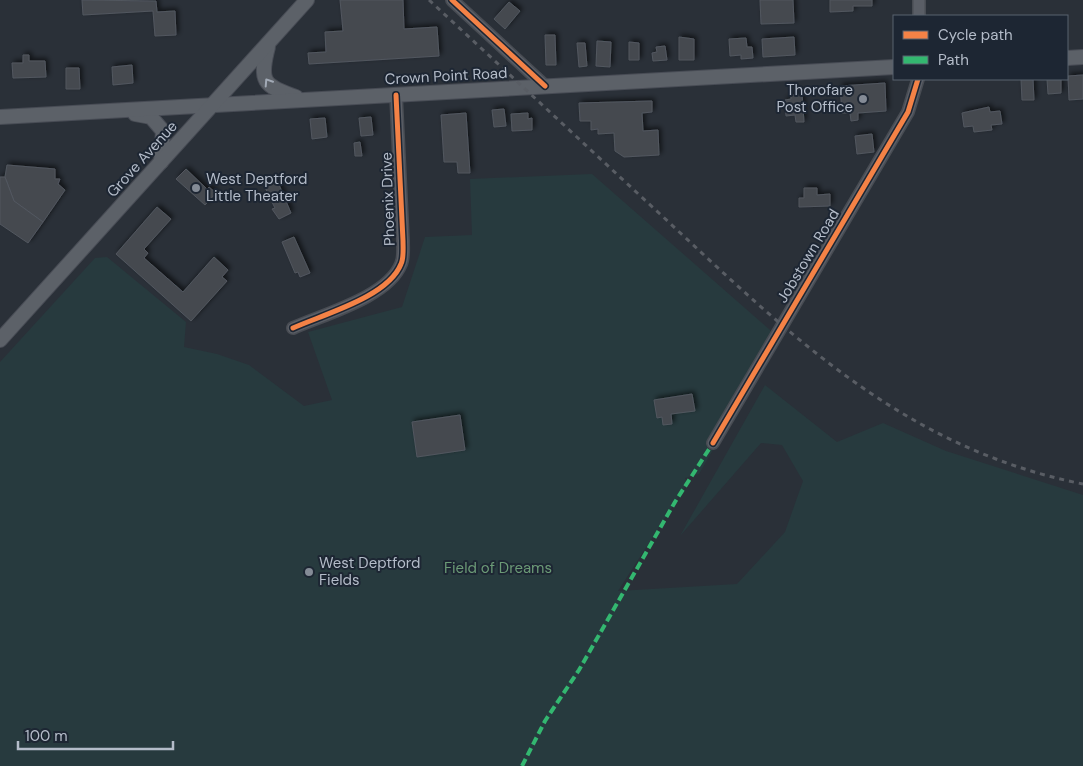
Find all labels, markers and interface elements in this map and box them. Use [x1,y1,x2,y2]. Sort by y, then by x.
legend [893,15,1068,80]
text: Cycle path [938,25,1013,45]
text: Path [938,50,969,70]
street label: Crown Point Road [384,63,508,89]
one-way arrow [265,78,274,88]
place label: Thorofare Post Office [777,80,853,117]
marker: Thorofare Post Office [857,93,869,105]
street label: Grove Avenue [102,117,182,201]
street label: Phoenix Drive [376,152,400,246]
place label: West Deptford Little Theater [206,169,308,206]
marker: West Deptford Little Theater [190,182,202,194]
street label: Jobstown Road [772,205,844,307]
place label: West Deptford Fields [319,553,421,590]
park label: Field of Dreams [444,558,552,578]
marker: West Deptford Fields [303,566,315,578]
scale bar [18,718,172,750]
text: 100 m [25,726,68,746]

